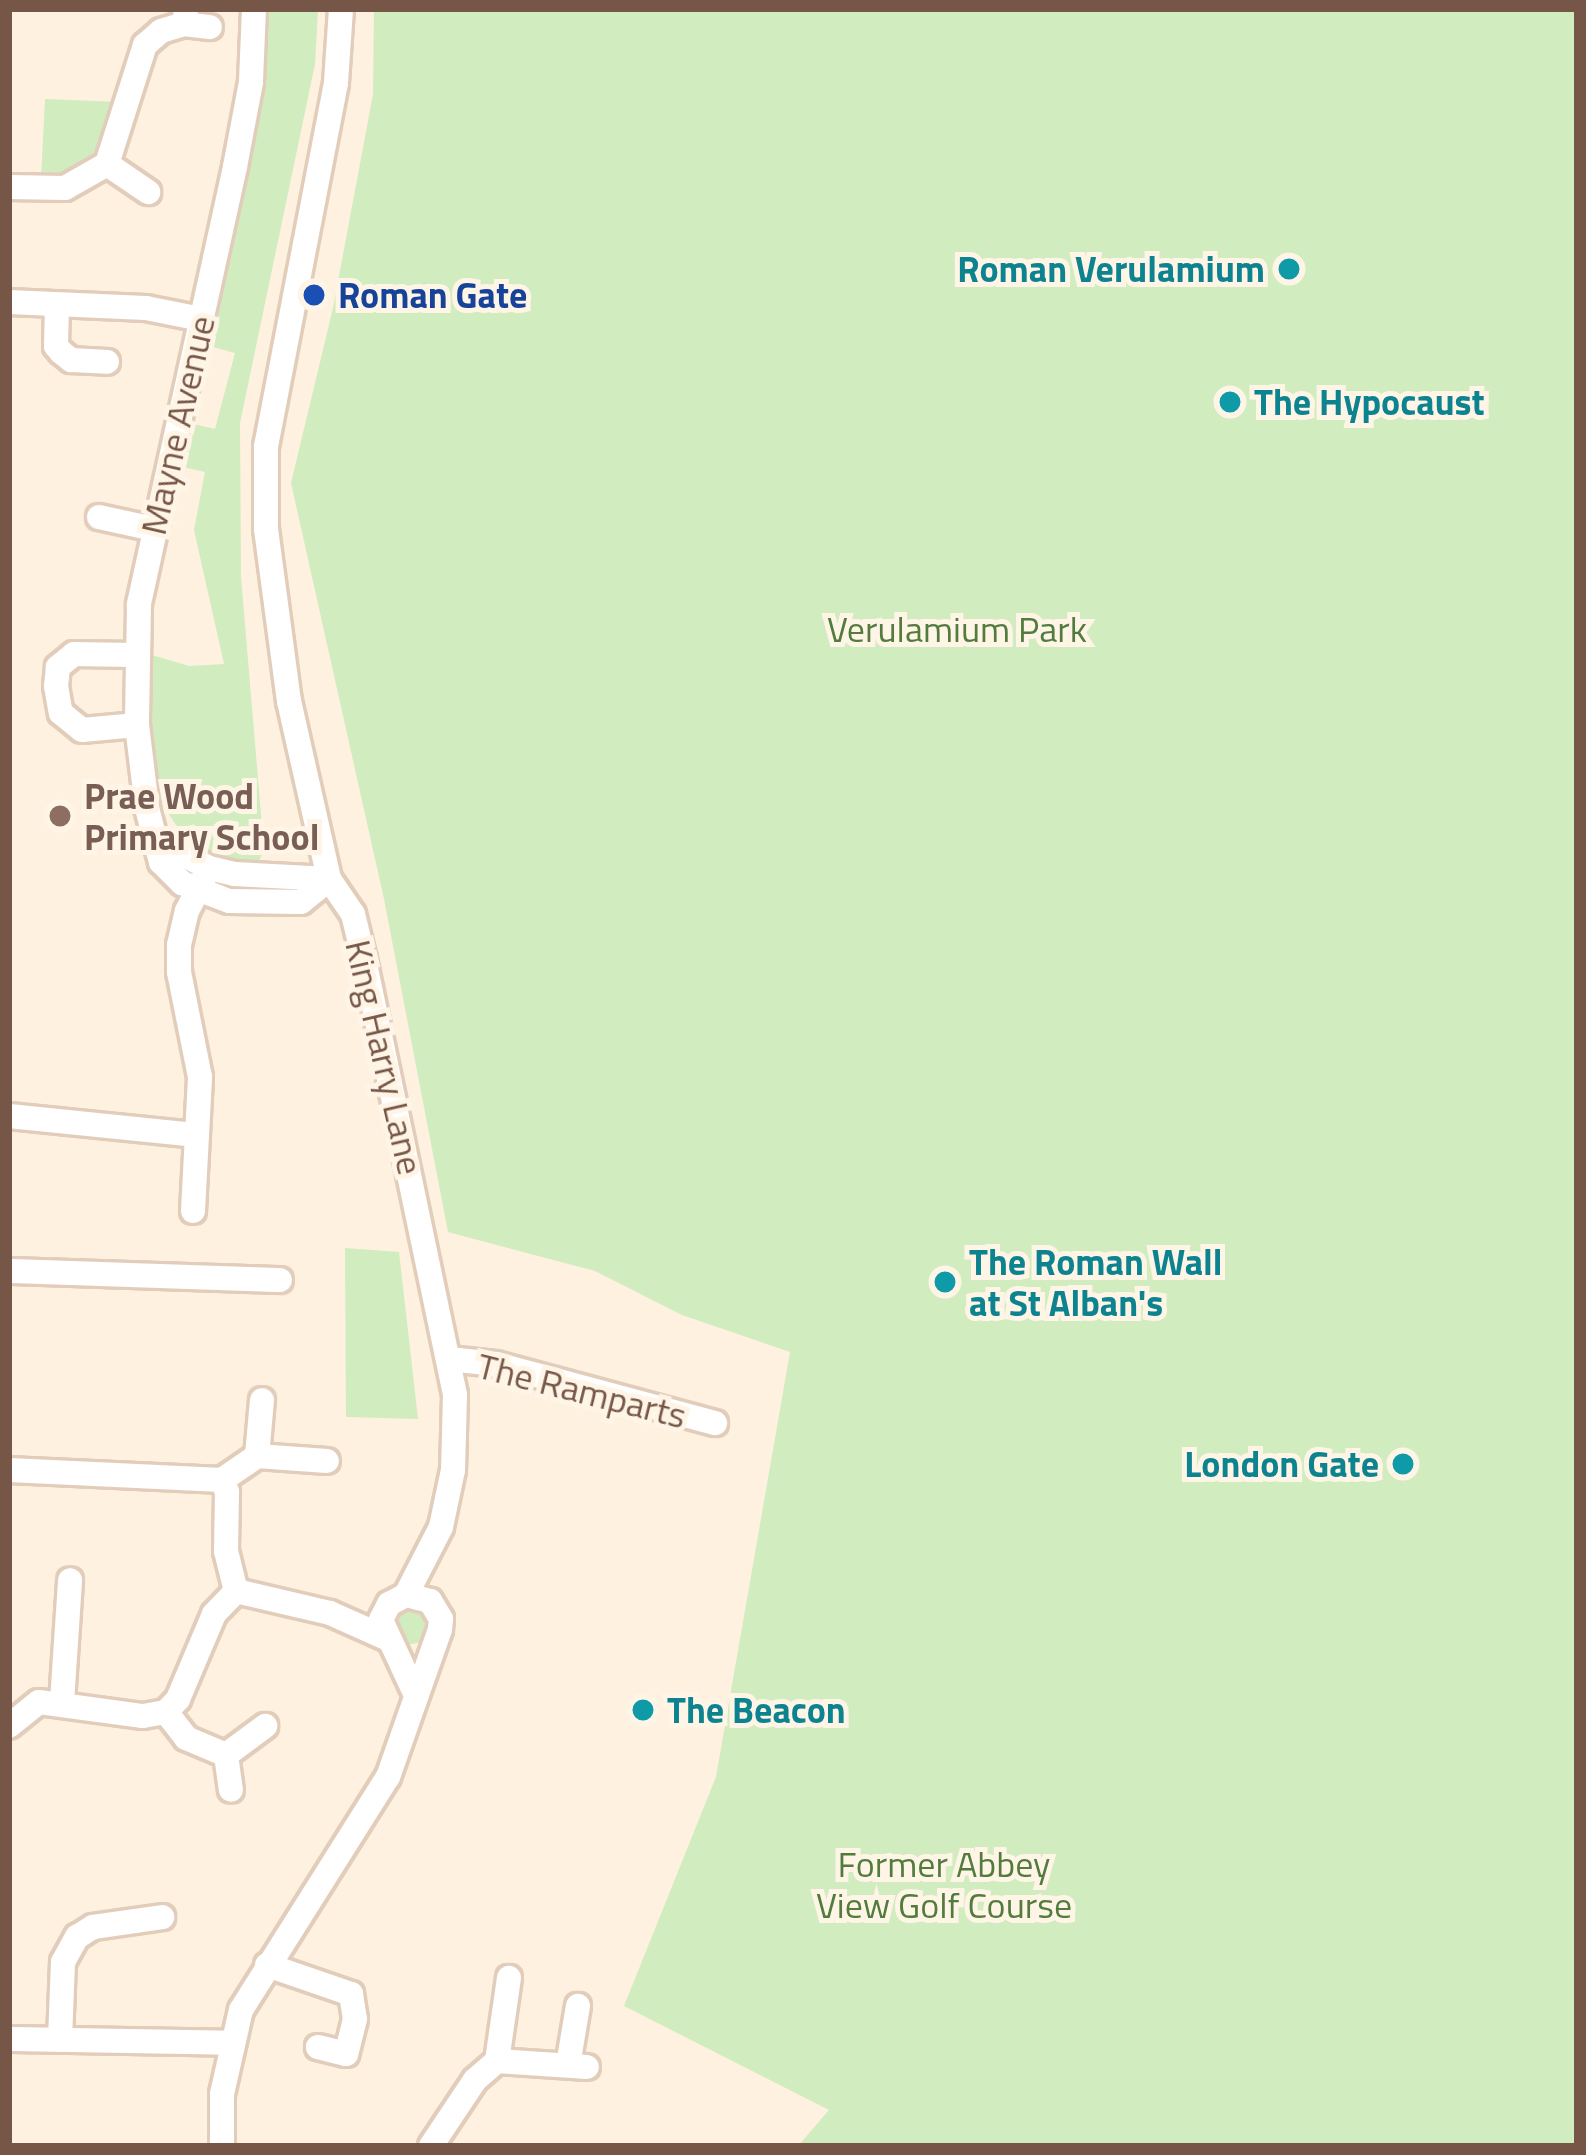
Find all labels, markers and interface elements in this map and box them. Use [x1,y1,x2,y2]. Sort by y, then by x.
place label: Roman Verulamium [957,247,1265,291]
marker: Roman Verulamium [1276,256,1302,282]
place label: Roman Gate [338,273,527,317]
marker: Roman Gate [301,282,327,308]
street label: Mayne Avenue [131,311,223,539]
place label: The Hypocaust [1254,380,1485,424]
marker: The Hypocaust [1217,389,1243,415]
park label: Verulamium Park [827,607,1087,651]
place label: Prae Wood Primary School [84,773,319,858]
marker: Prae Wood Primary School [47,803,73,829]
street label: King Harry Lane [337,935,433,1179]
place label: The Roman Wall at St Alban's [969,1239,1223,1324]
marker: The Roman Wall at St Alban's [932,1269,958,1295]
street label: The Ramparts [473,1343,691,1437]
place label: London Gate [1184,1442,1379,1486]
marker: London Gate [1390,1451,1416,1477]
place label: The Beacon [667,1688,846,1732]
marker: The Beacon [630,1697,656,1723]
park label: Former Abbey View Golf Course [816,1841,1072,1926]

